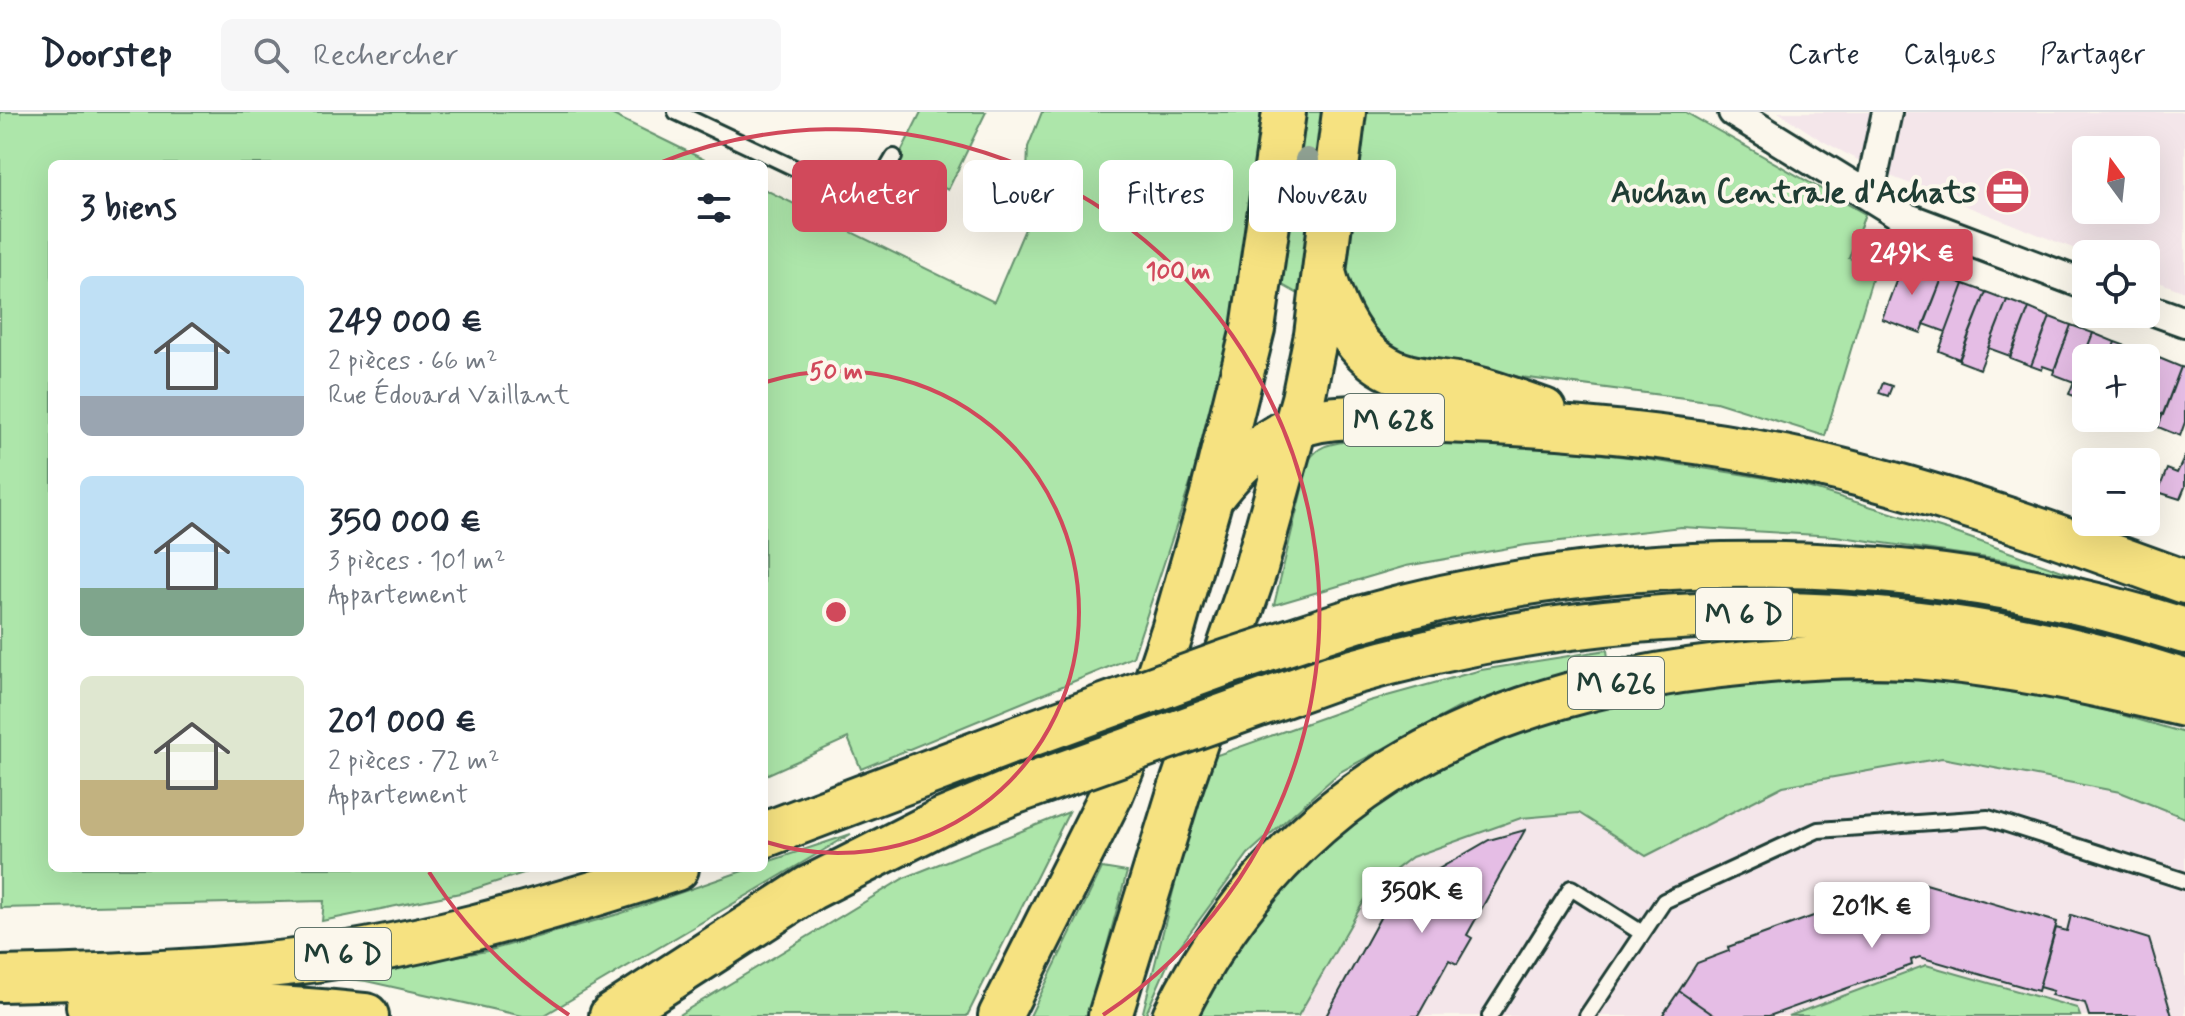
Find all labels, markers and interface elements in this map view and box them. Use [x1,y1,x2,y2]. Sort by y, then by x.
search box [221,19,781,91]
text: Doorstep [40,31,173,80]
icon: search [249,33,293,77]
text: Rechercher [313,36,459,75]
text: Carte [1788,37,1860,74]
text: Calques [1904,37,1996,74]
text: Partager [2040,37,2145,74]
north arrow [2072,136,2160,224]
map controls [2072,136,2160,536]
chip: Acheter [792,160,947,232]
chip: Louer [963,160,1083,232]
chip: Filtres [1099,160,1233,232]
chip: Nouveau [1249,160,1396,232]
office icon: Auchan Centrale d'Achats [1983,167,2031,215]
place label: Auchan Centrale d'Achats [1611,172,1976,214]
text: 3 biens [80,186,177,231]
icon: filters [692,186,736,230]
pin: 249K € [1847,229,1977,297]
text: 249K € [1870,238,1954,272]
button: locate [2072,240,2160,328]
text: 100 m [1146,257,1210,288]
text: 249 000 € [328,300,483,345]
icon: home [144,308,240,404]
button: + [2072,344,2160,432]
text: 2 pièces · 66 m² [328,345,498,379]
text: 50 m [809,357,863,388]
text: Rue Édouard Vaillant [328,379,570,413]
road number: M 628 [1344,394,1444,446]
button: − [2072,448,2160,536]
text: 350 000 € [328,500,482,545]
icon: home [144,508,240,604]
text: 3 pièces · 101 m² [328,545,506,579]
text: Appartement [328,579,468,613]
road number: M 6 D [1696,588,1792,640]
centre of rings [822,598,850,626]
road number: M 626 [1568,657,1664,709]
text: 201 000 € [328,700,477,745]
icon: home [144,708,240,804]
text: 2 pièces · 72 m² [328,745,499,779]
text: Appartement [328,779,468,813]
pin: 350K € [1357,867,1487,935]
text: 350K € [1380,876,1464,910]
pin: 201K € [1807,882,1937,950]
text: 201K € [1832,891,1912,925]
road number: M 6 D [295,928,391,980]

